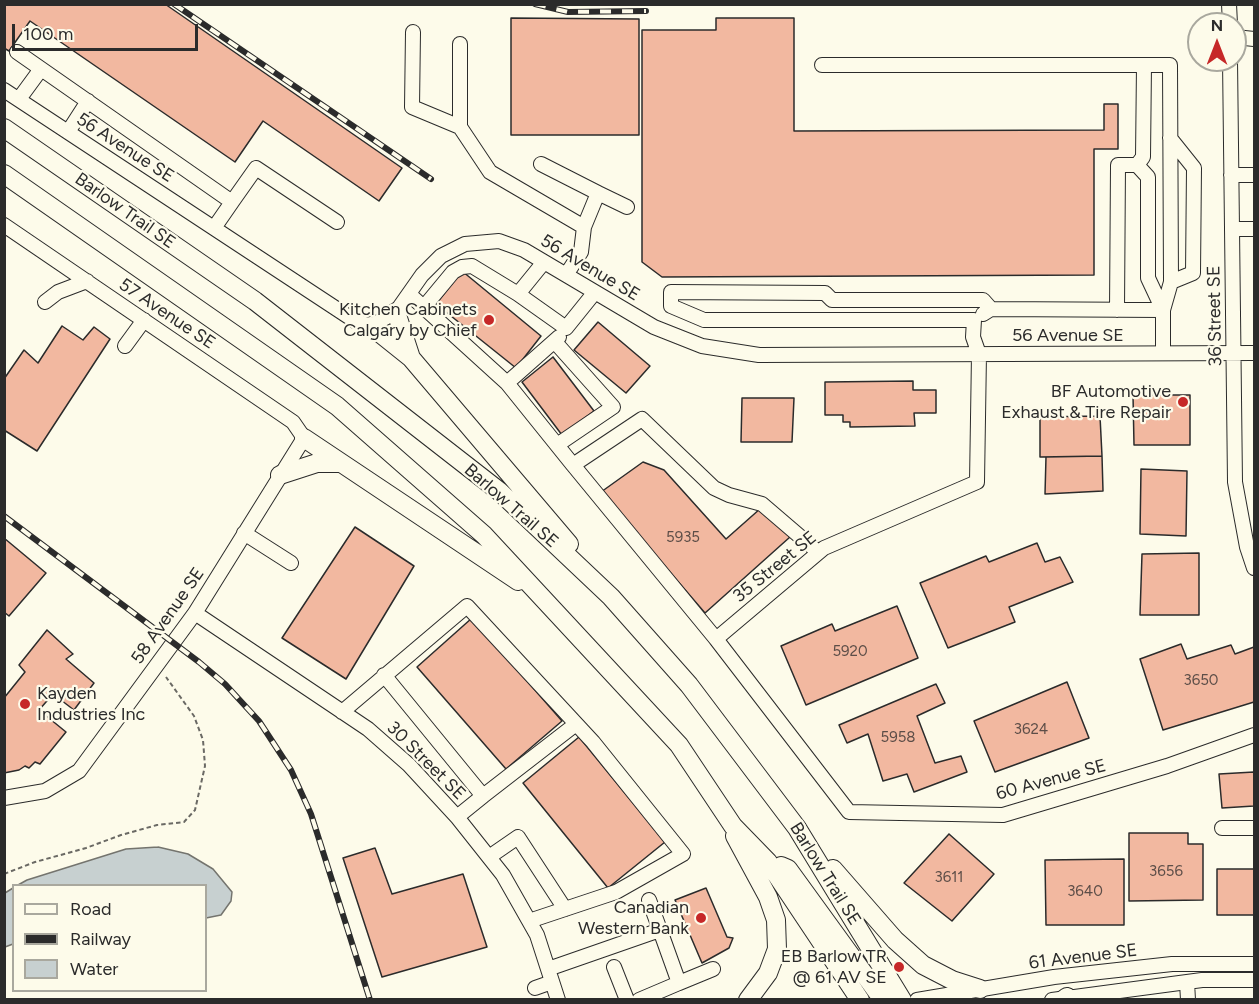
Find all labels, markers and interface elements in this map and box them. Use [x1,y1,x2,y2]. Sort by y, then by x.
scale bar [15,12,201,50]
north arrow [1187,12,1247,72]
text: N [1211,16,1223,35]
text: 100 m [23,23,73,45]
street label: 56 Avenue SE [72,108,178,188]
street label: Barlow Trail SE [71,168,179,254]
street label: 56 Avenue SE [536,230,644,306]
street label: 36 Street SE [1203,265,1227,367]
street label: 57 Avenue SE [115,274,219,354]
place label: Kitchen Cabinets Calgary by Chief [339,299,477,342]
marker: Kitchen Cabinets Calgary by Chief [482,313,496,327]
street label: 56 Avenue SE [1012,325,1124,347]
place label: BF Automotive Exhaust & Tire Repair [1001,381,1171,424]
marker: BF Automotive Exhaust & Tire Repair [1176,395,1190,409]
street label: Barlow Trail SE [460,459,562,553]
street label: 35 Street SE [729,527,821,607]
house number: 5935 [666,529,700,547]
street label: 58 Avenue SE [127,564,209,668]
house number: 5920 [832,643,868,661]
house number: 3650 [1184,672,1218,690]
place label: Kayden Industries Inc [37,683,145,726]
marker: Kayden Industries Inc [18,697,32,711]
street label: 30 Street SE [382,717,470,805]
house number: 3624 [1014,721,1048,739]
house number: 5958 [881,729,915,747]
street label: 60 Avenue SE [994,755,1108,805]
street label: Barlow Trail SE [785,818,865,930]
house number: 3656 [1149,863,1183,881]
house number: 3611 [934,869,964,887]
house number: 3640 [1067,883,1103,901]
legend [12,884,207,992]
place label: Canadian Western Bank [578,897,689,940]
text: Road [70,898,111,920]
marker: Canadian Western Bank [694,911,708,925]
text: Railway [70,928,131,950]
street label: 61 Avenue SE [1028,940,1138,974]
place label: EB Barlow TR @ 61 AV SE [781,946,887,988]
text: Water [70,958,118,980]
marker: EB Barlow TR @ 61 AV SE [892,960,906,974]

